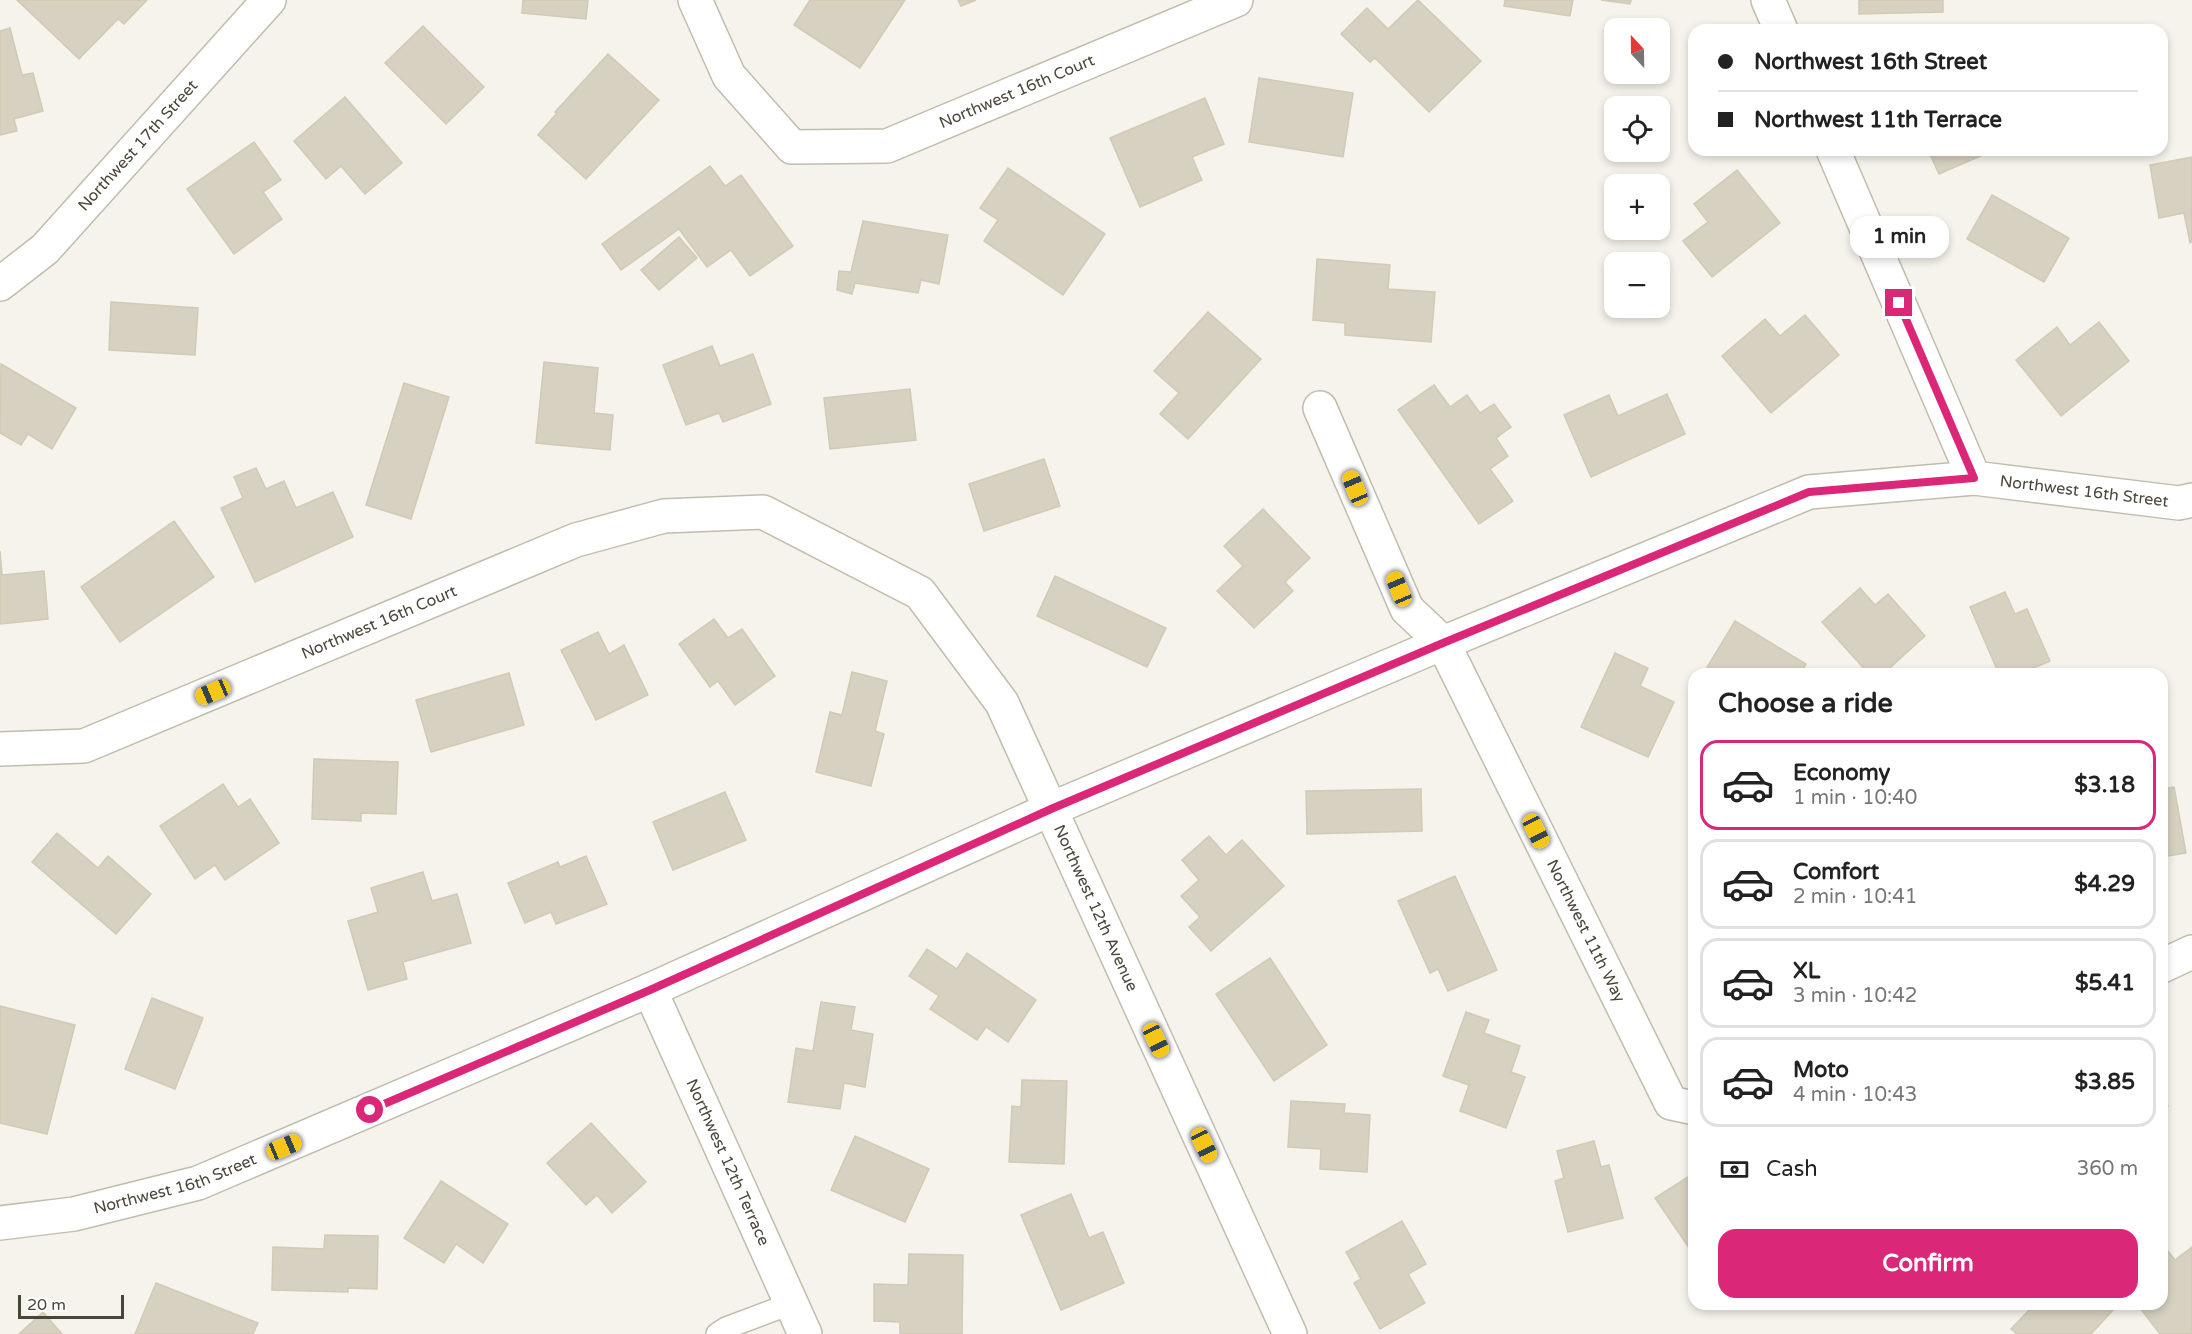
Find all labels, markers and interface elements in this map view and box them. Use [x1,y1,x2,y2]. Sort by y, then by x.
north arrow [1604,18,1670,84]
map controls [1604,18,1670,318]
text: Northwest 16th Street [1754,49,1987,75]
street label: Northwest 16th Court [936,50,1098,133]
street label: Northwest 17th Street [74,76,202,215]
button: locate [1604,96,1670,162]
text: Northwest 11th Terrace [1754,107,2002,133]
button: + [1604,174,1670,240]
callout: 1 min [1850,216,1948,258]
text: 1 min [1873,225,1926,249]
button: − [1604,252,1670,318]
route end [1885,289,1912,316]
car [1340,468,1370,508]
street label: Northwest 16th Street [1999,471,2170,512]
car [1384,569,1414,609]
street label: Northwest 16th Court [298,581,460,664]
car [193,677,233,707]
text: Choose a ride [1718,687,1893,720]
icon: car [1721,758,1775,812]
text: Economy [1793,760,1890,786]
text: $3.18 [2074,772,2135,798]
text: 1 min · 10:40 [1793,786,1917,810]
car [1520,811,1552,851]
street label: Northwest 12th Avenue [1049,821,1142,995]
street label: Northwest 11th Way [1542,856,1630,1006]
icon: car [1721,857,1775,911]
text: Comfort [1793,859,1879,885]
text: $4.29 [2074,871,2135,897]
text: 2 min · 10:41 [1793,885,1917,909]
icon: car [1721,956,1775,1010]
text: XL [1793,958,1820,984]
text: $5.41 [2075,970,2135,996]
text: 3 min · 10:42 [1793,984,1917,1008]
car [1140,1020,1172,1060]
icon: car [1721,1055,1775,1109]
text: Moto [1793,1057,1849,1083]
text: $3.85 [2074,1069,2135,1095]
street label: Northwest 12th Terrace [681,1076,774,1249]
text: 4 min · 10:43 [1793,1083,1917,1107]
route start [356,1096,383,1123]
car [1188,1125,1220,1165]
car [264,1132,304,1162]
street label: Northwest 16th Street [92,1149,259,1219]
icon: cash [1718,1153,1751,1186]
text: Cash [1766,1156,1818,1182]
text: 360 m [2077,1157,2138,1181]
button: Confirm [1718,1229,2138,1298]
scale bar [18,1292,124,1320]
text: 20 m [27,1295,66,1315]

